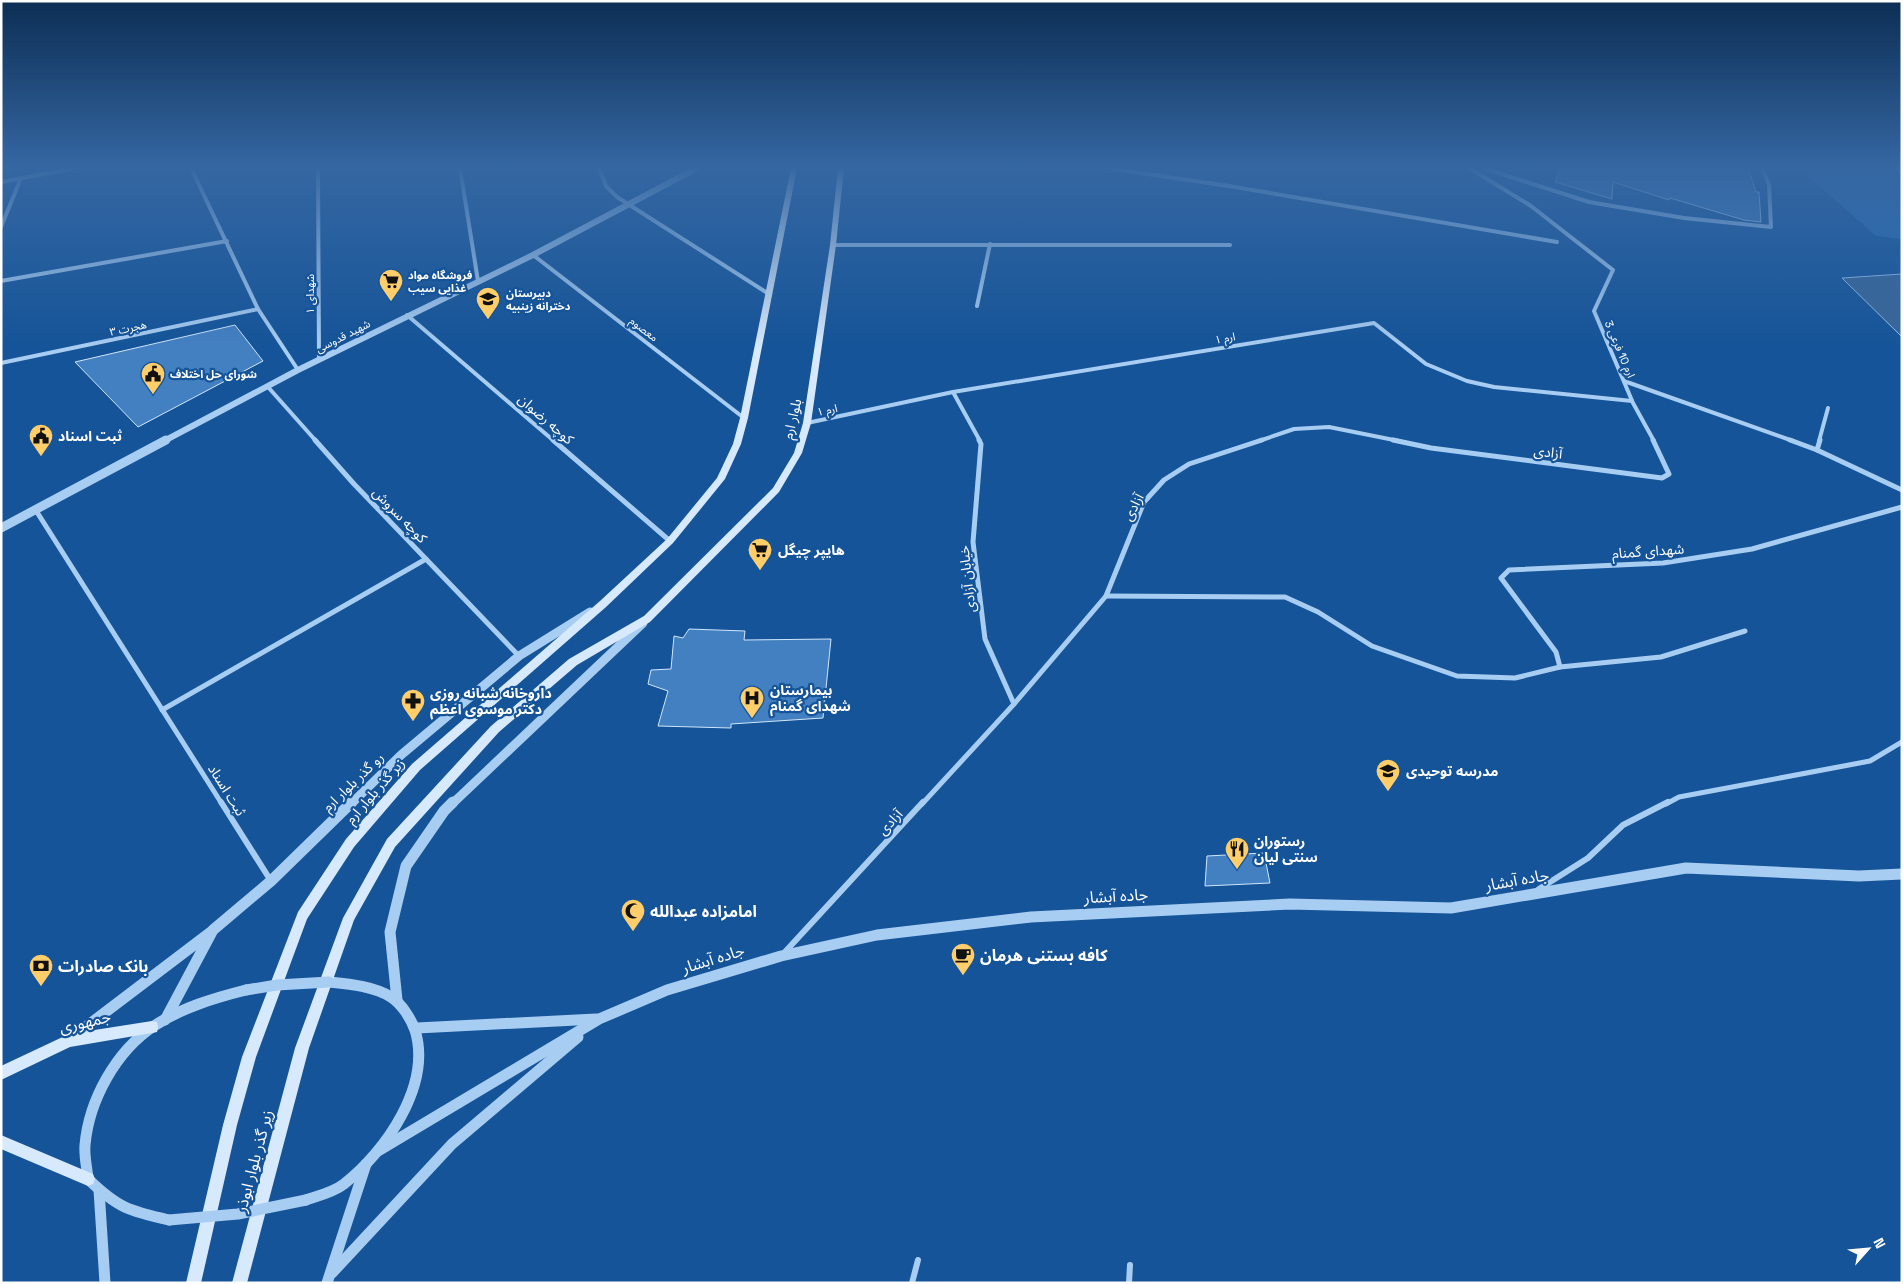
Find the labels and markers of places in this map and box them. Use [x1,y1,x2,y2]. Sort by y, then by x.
supermarket icon: فروشگاه مواد غذایی سیب [378,268,404,302]
place label: فروشگاه مواد غذایی سیب [408,268,473,295]
school or university icon: دبیرستان دخترانه زینبیه [475,286,501,320]
place label: دبیرستان دخترانه زینبیه [506,286,571,313]
public building icon: شورای حل اختلاف [140,361,166,395]
place label: شورای حل اختلاف [170,367,257,381]
public building icon: ثبت اسناد [28,423,54,457]
place label: ثبت اسناد [58,427,123,445]
supermarket icon: هایپر چیگل [747,537,773,571]
place label: هایپر چیگل [778,541,845,560]
place label: بیمارستان شهدای گمنام [770,681,851,717]
place label: داروخانه شبانه روزی دکتر موسوی اعظم [430,684,552,720]
hospital icon: بیمارستان شهدای گمنام [739,685,765,719]
pharmacy icon: داروخانه شبانه روزی دکتر موسوی اعظم [400,688,426,722]
school or university icon: مدرسه توحیدی [1375,758,1401,792]
place label: مدرسه توحیدی [1406,762,1498,780]
place label: رستوران سنتی لیان [1254,832,1318,866]
restaurant icon: رستوران سنتی لیان [1224,836,1250,870]
mosque icon: امامزاده عبدالله [620,898,646,932]
place label: امامزاده عبدالله [650,901,757,922]
cafe icon: کافه بستنی هرمان [950,942,976,976]
place label: کافه بستنی هرمان [980,945,1108,966]
bank icon: بانک صادرات [28,953,54,987]
place label: بانک صادرات [58,956,148,977]

